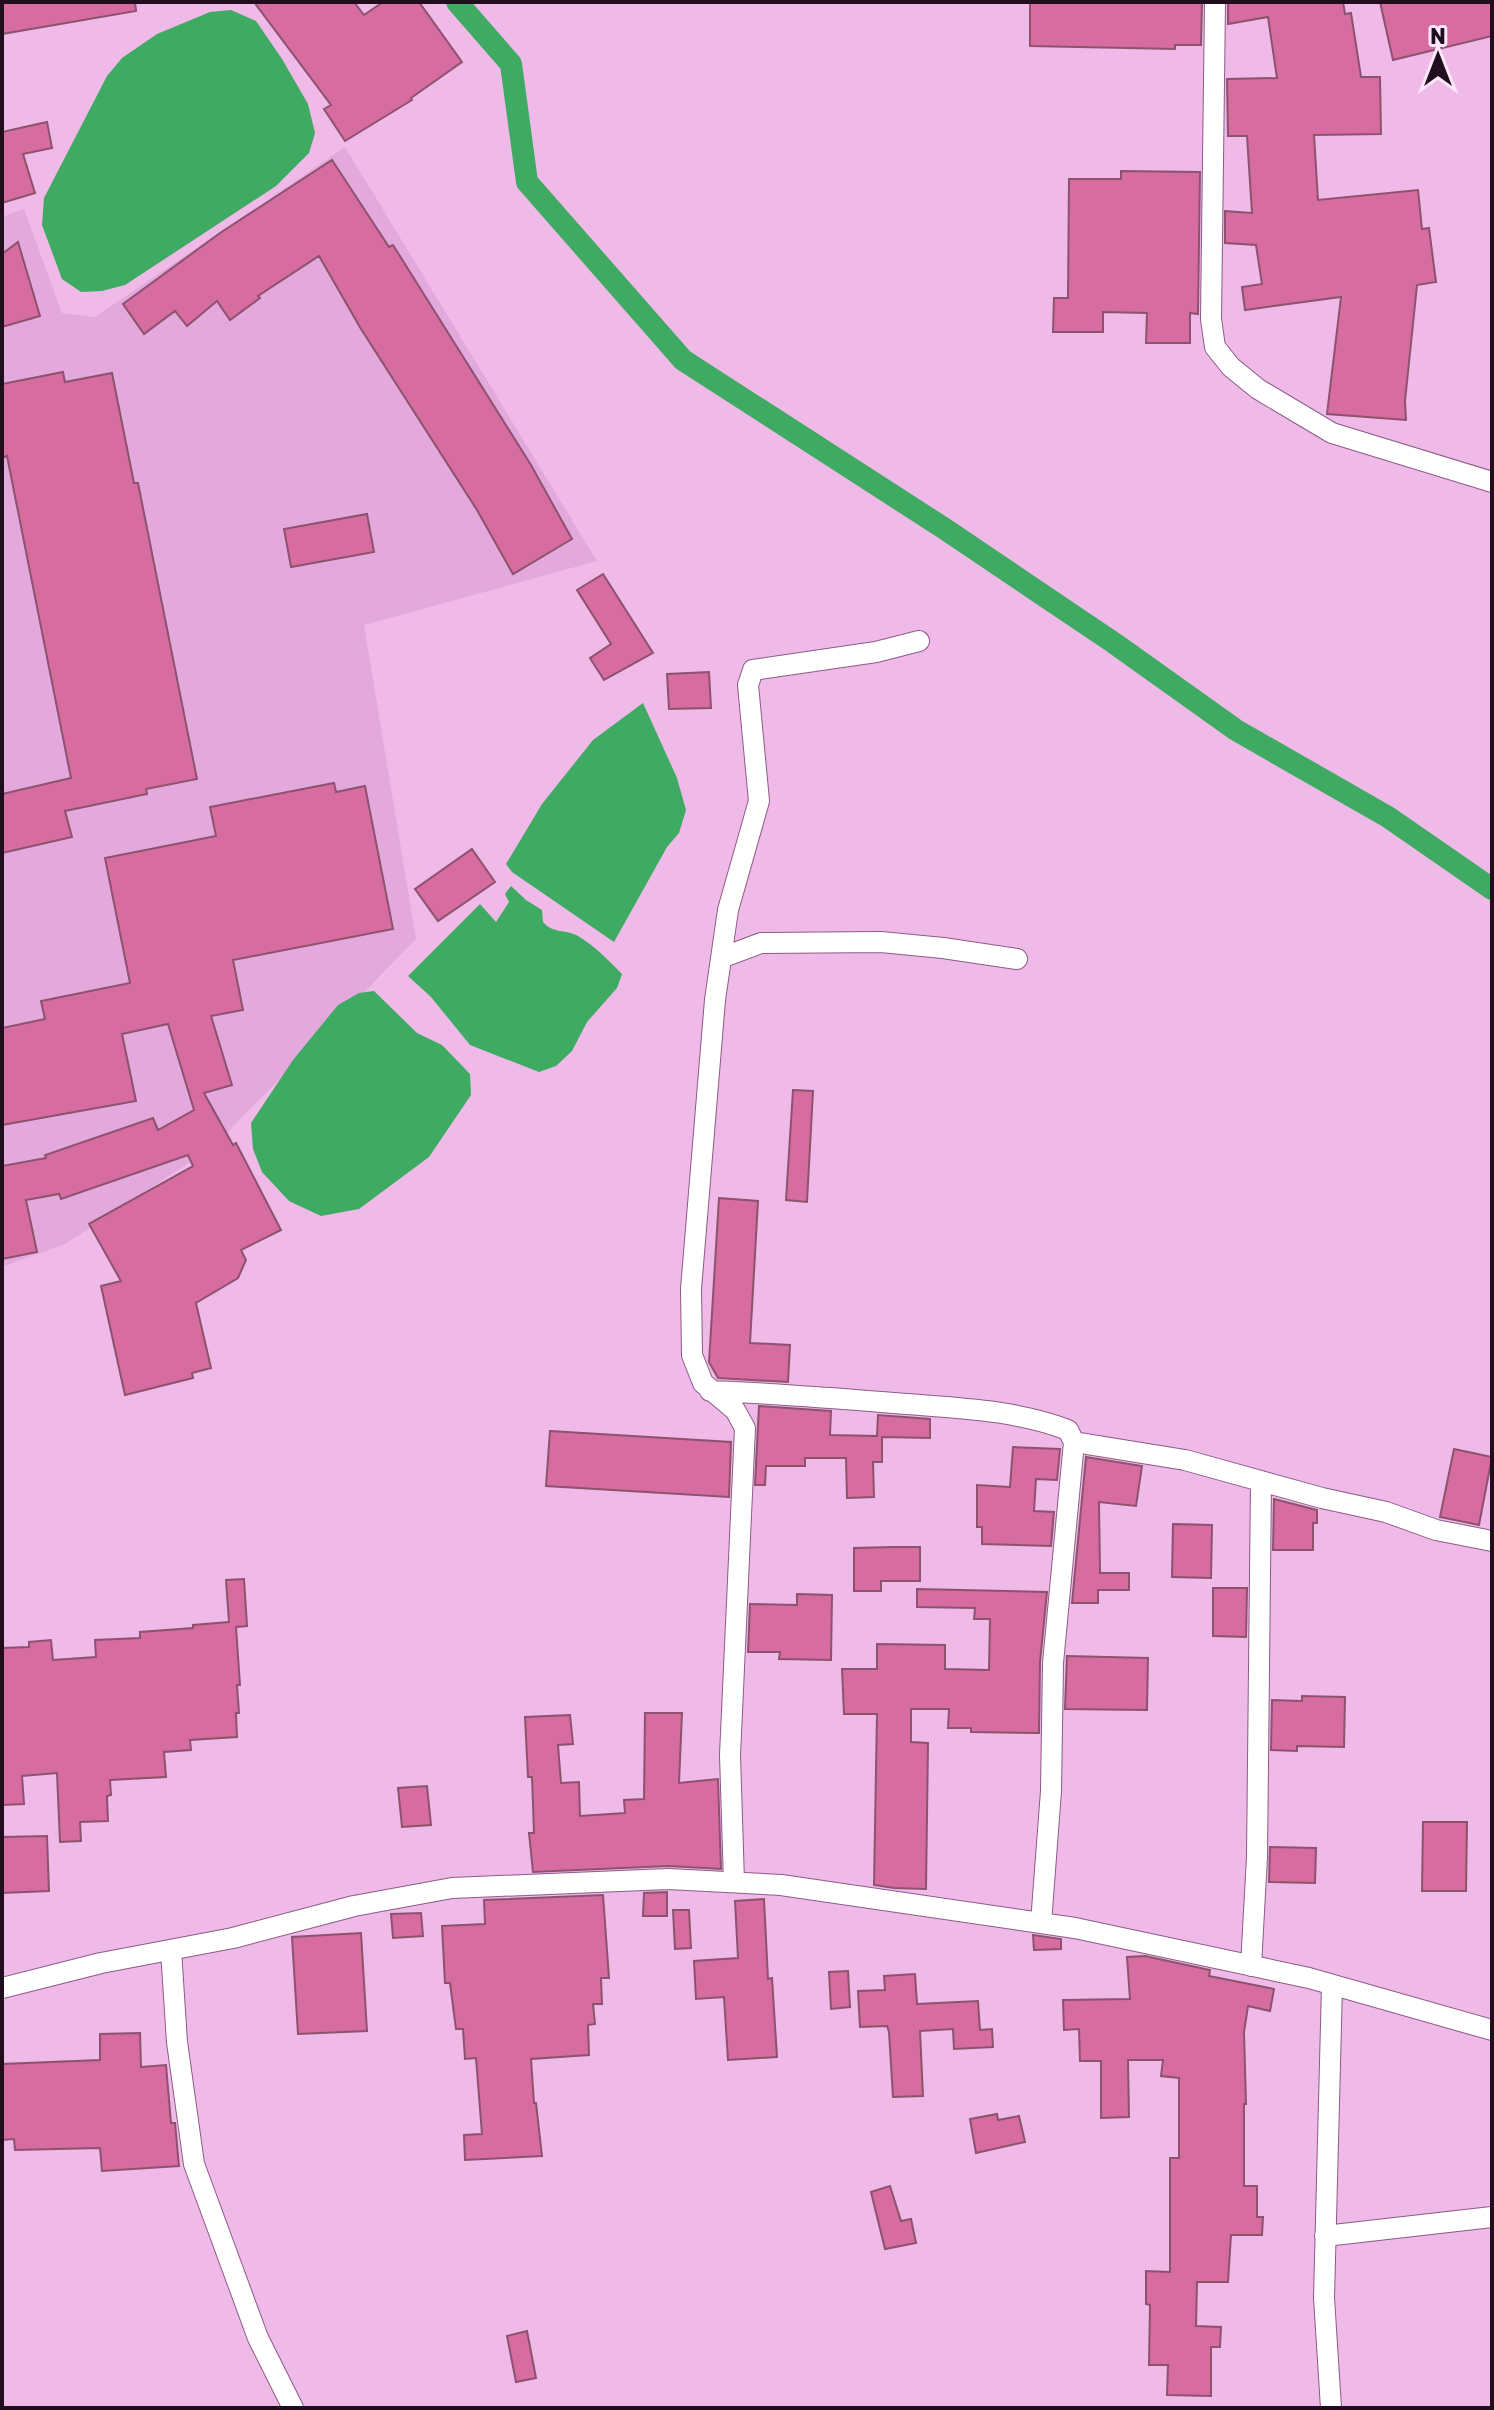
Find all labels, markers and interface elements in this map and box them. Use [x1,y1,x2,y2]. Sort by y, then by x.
north arrow [1398,16,1478,96]
text: N [1430,23,1446,50]

